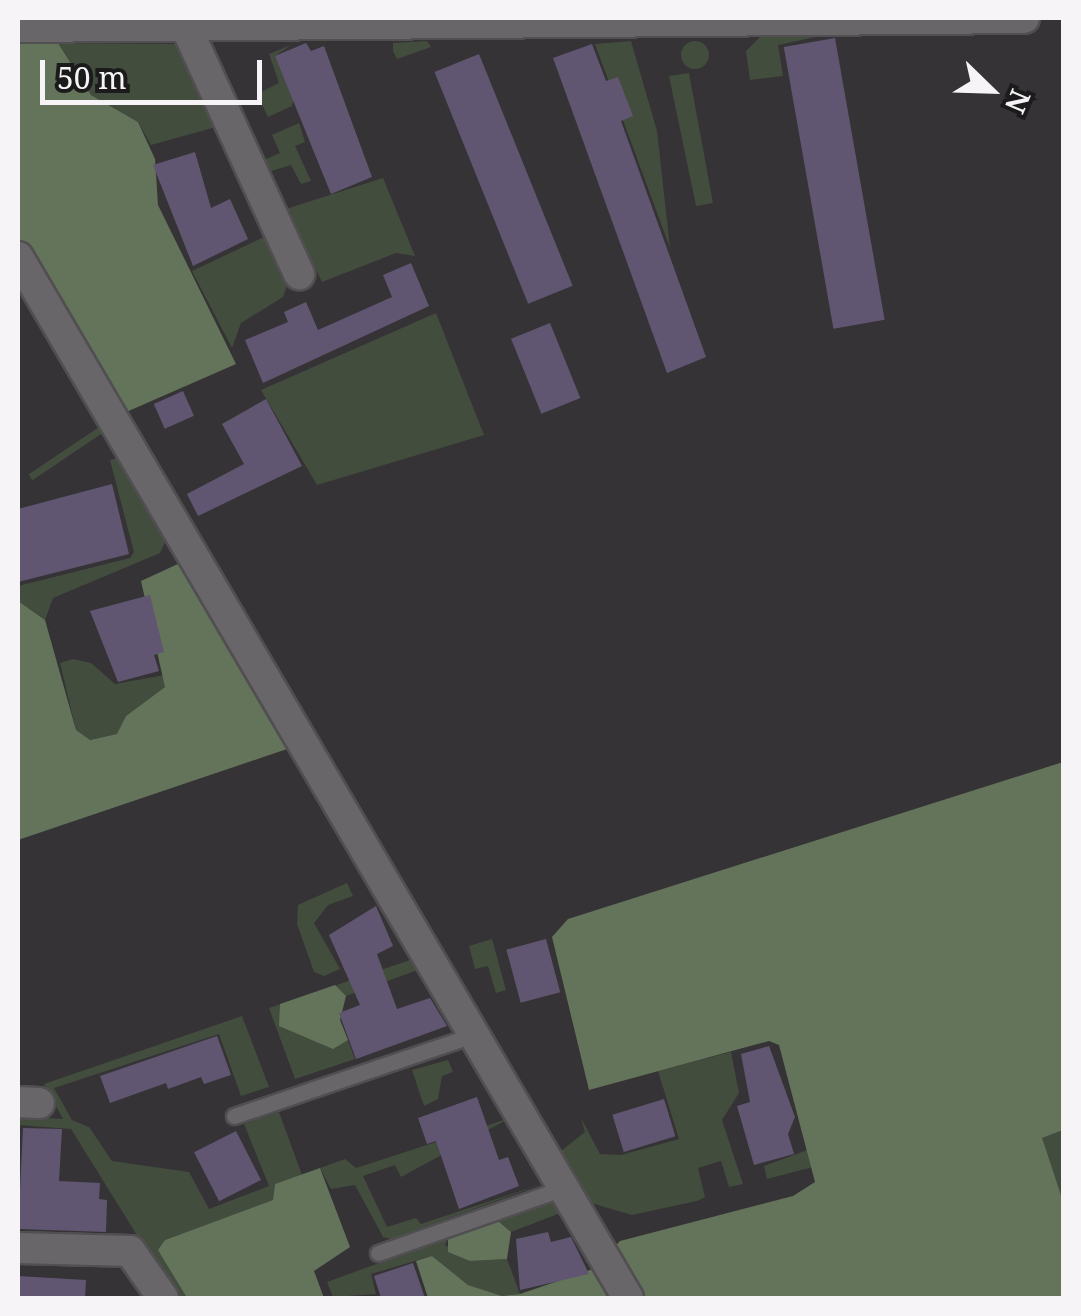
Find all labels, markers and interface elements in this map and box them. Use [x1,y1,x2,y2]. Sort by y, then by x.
scale bar [45,40,268,102]
north arrow [941,40,1041,140]
text: 50 m [57,57,127,98]
text: N [997,84,1040,119]

